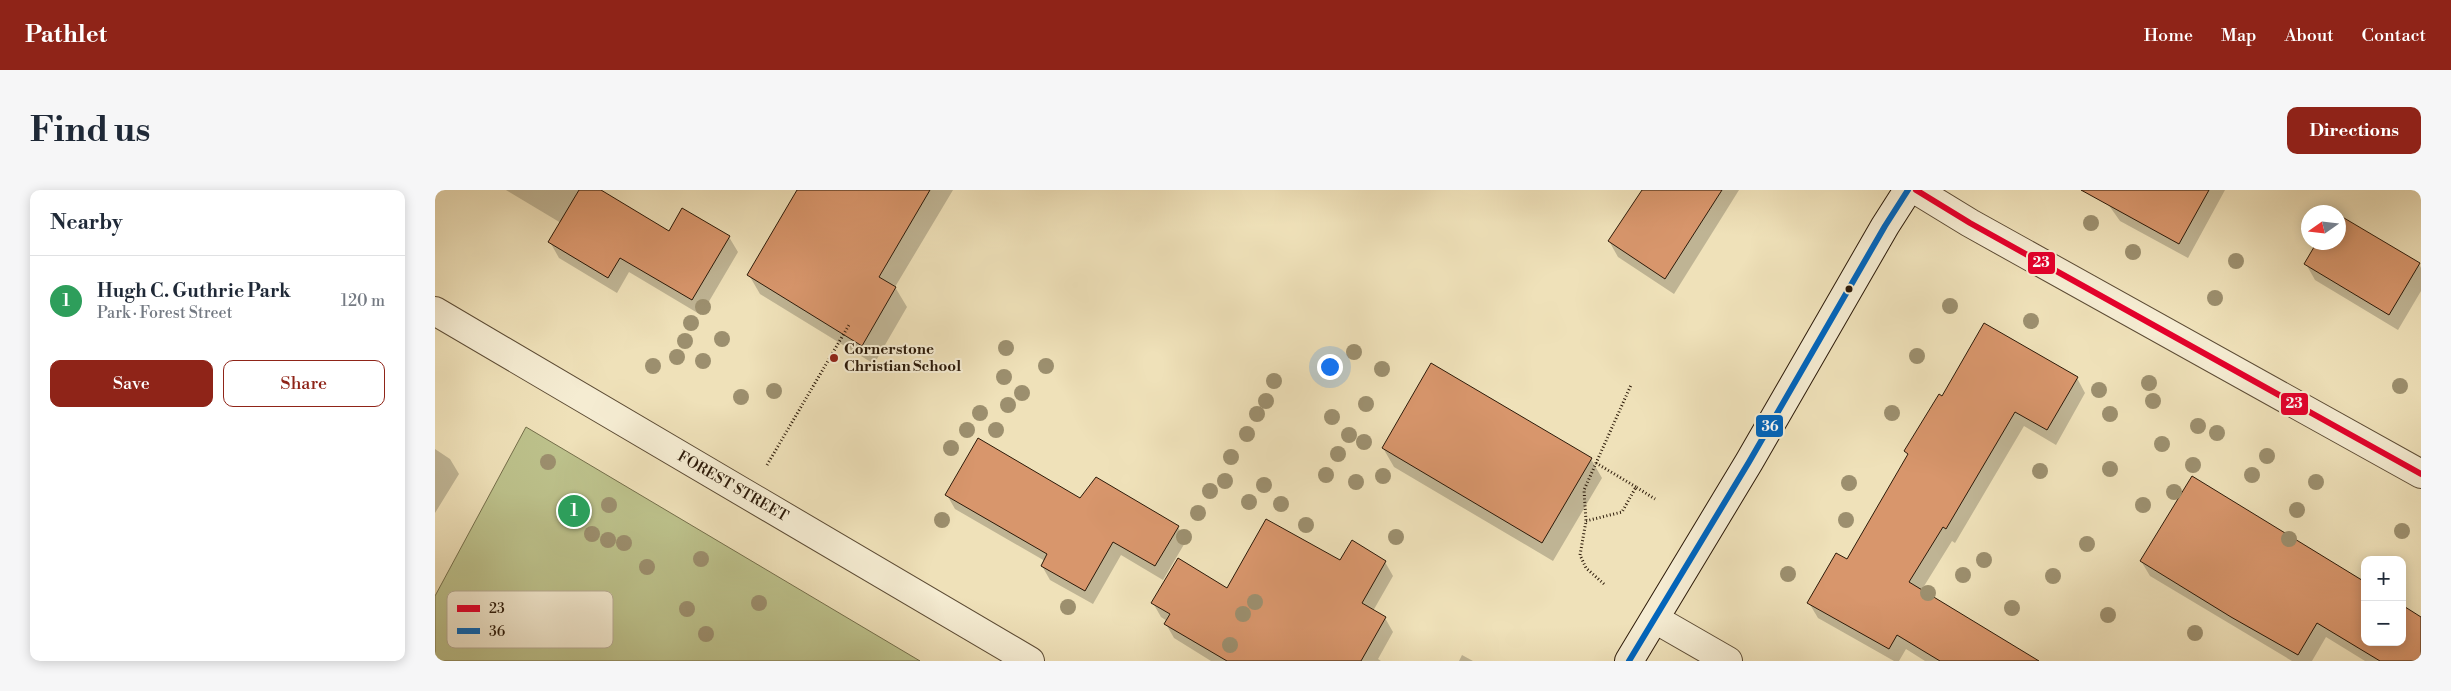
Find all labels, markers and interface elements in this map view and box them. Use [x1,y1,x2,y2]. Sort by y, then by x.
text: Pathlet [25,20,107,50]
text: Home [2144,24,2193,47]
text: Map [2221,24,2257,47]
text: About [2285,24,2334,47]
text: Contact [2362,24,2426,47]
button: Directions [2287,107,2421,154]
text: Find us [30,109,150,152]
north arrow [2301,205,2346,250]
text: Nearby [50,210,123,236]
line badge: 23 [2027,251,2056,275]
text: 23 [2032,254,2050,272]
text: Hugh C. Guthrie Park [97,279,291,303]
unlabelled marker [1844,284,1854,294]
text: 1 [62,291,70,311]
text: 120 m [341,291,385,311]
text: Park · Forest Street [97,303,232,323]
place label: Cornerstone Christian School [844,340,961,376]
marker: Cornerstone Christian School [828,352,840,364]
your location [1317,354,1343,380]
button: Save [50,360,213,407]
button: Share [223,360,385,407]
line badge: 23 [2280,392,2309,416]
text: 23 [2285,395,2303,413]
line badge: 36 [1755,414,1784,438]
text: 36 [1761,418,1779,436]
street label: FOREST STREET [674,447,792,526]
pin: 1 [558,492,590,530]
map controls [2361,556,2406,646]
button: + [2361,556,2406,601]
legend [447,591,613,648]
text: 23 [489,600,505,618]
button: − [2361,601,2406,646]
text: 36 [489,623,506,641]

